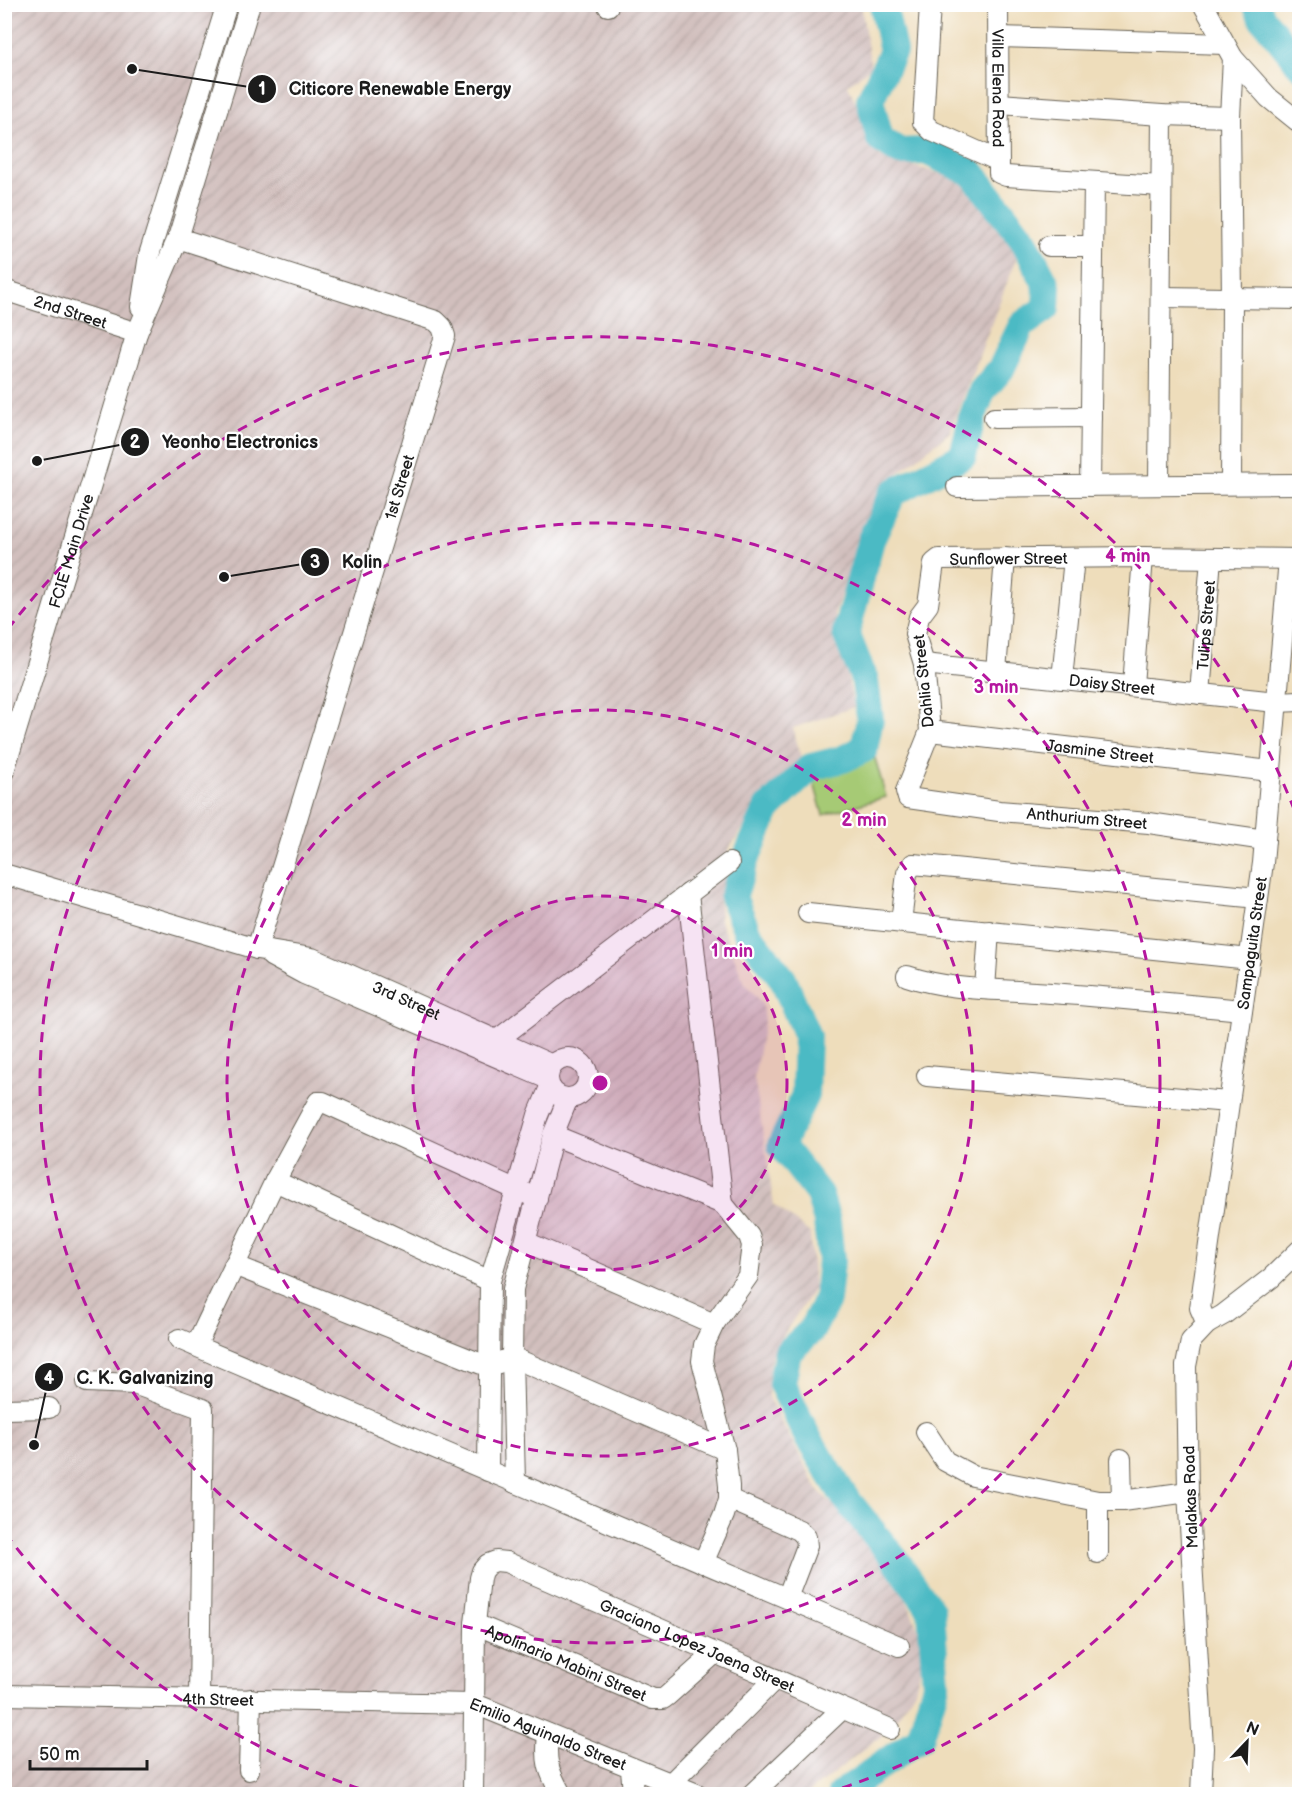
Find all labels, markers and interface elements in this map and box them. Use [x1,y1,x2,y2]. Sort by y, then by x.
street label: Villa Elena Road [987,29,1007,147]
callout: Citicore Renewable Energy [247,71,523,107]
text: 1 [258,79,266,100]
text: Citicore Renewable Energy [289,79,512,100]
street label: 2nd Street [31,292,109,334]
callout: Yeonho Electronics [120,424,330,460]
text: 2 [130,432,141,453]
text: Yeonho Electronics [162,432,318,453]
street label: 1st Street [382,453,419,522]
street label: FCIE Main Drive [46,491,99,611]
callout: Kolin [300,544,395,580]
text: 4 min [1105,546,1151,567]
street label: Sunflower Street [949,550,1068,570]
text: 3 [310,552,320,573]
text: Kolin [342,552,382,573]
street label: Tulips Street [1194,580,1220,671]
street label: Dahlia Street [910,633,939,728]
street label: Daisy Street [1068,672,1156,700]
text: 3 min [973,677,1019,698]
street label: Jasmine Street [1045,737,1155,768]
street label: Anthurium Street [1026,805,1148,834]
text: 2 min [841,810,887,831]
street label: Sampaguita Street [1234,876,1272,1011]
text: 1 min [711,941,753,962]
street label: 3rd Street [369,978,443,1025]
centre of rings [590,1073,610,1093]
callout: C. K. Galvanizing [34,1359,225,1395]
text: 4 [44,1368,55,1389]
text: C. K. Galvanizing [77,1368,213,1389]
street label: Malakas Road [1180,1445,1203,1549]
street label: Graciano Lopez Jaena Street [596,1596,797,1697]
street label: Apolinario Mabini Street [482,1621,649,1706]
street label: 4th Street [182,1690,254,1711]
street label: Emilio Aguinaldo Street [466,1695,629,1775]
north arrow [1217,1712,1277,1772]
text: N [1243,1718,1262,1741]
scale bar [30,1733,147,1771]
text: 50 m [39,1744,80,1765]

